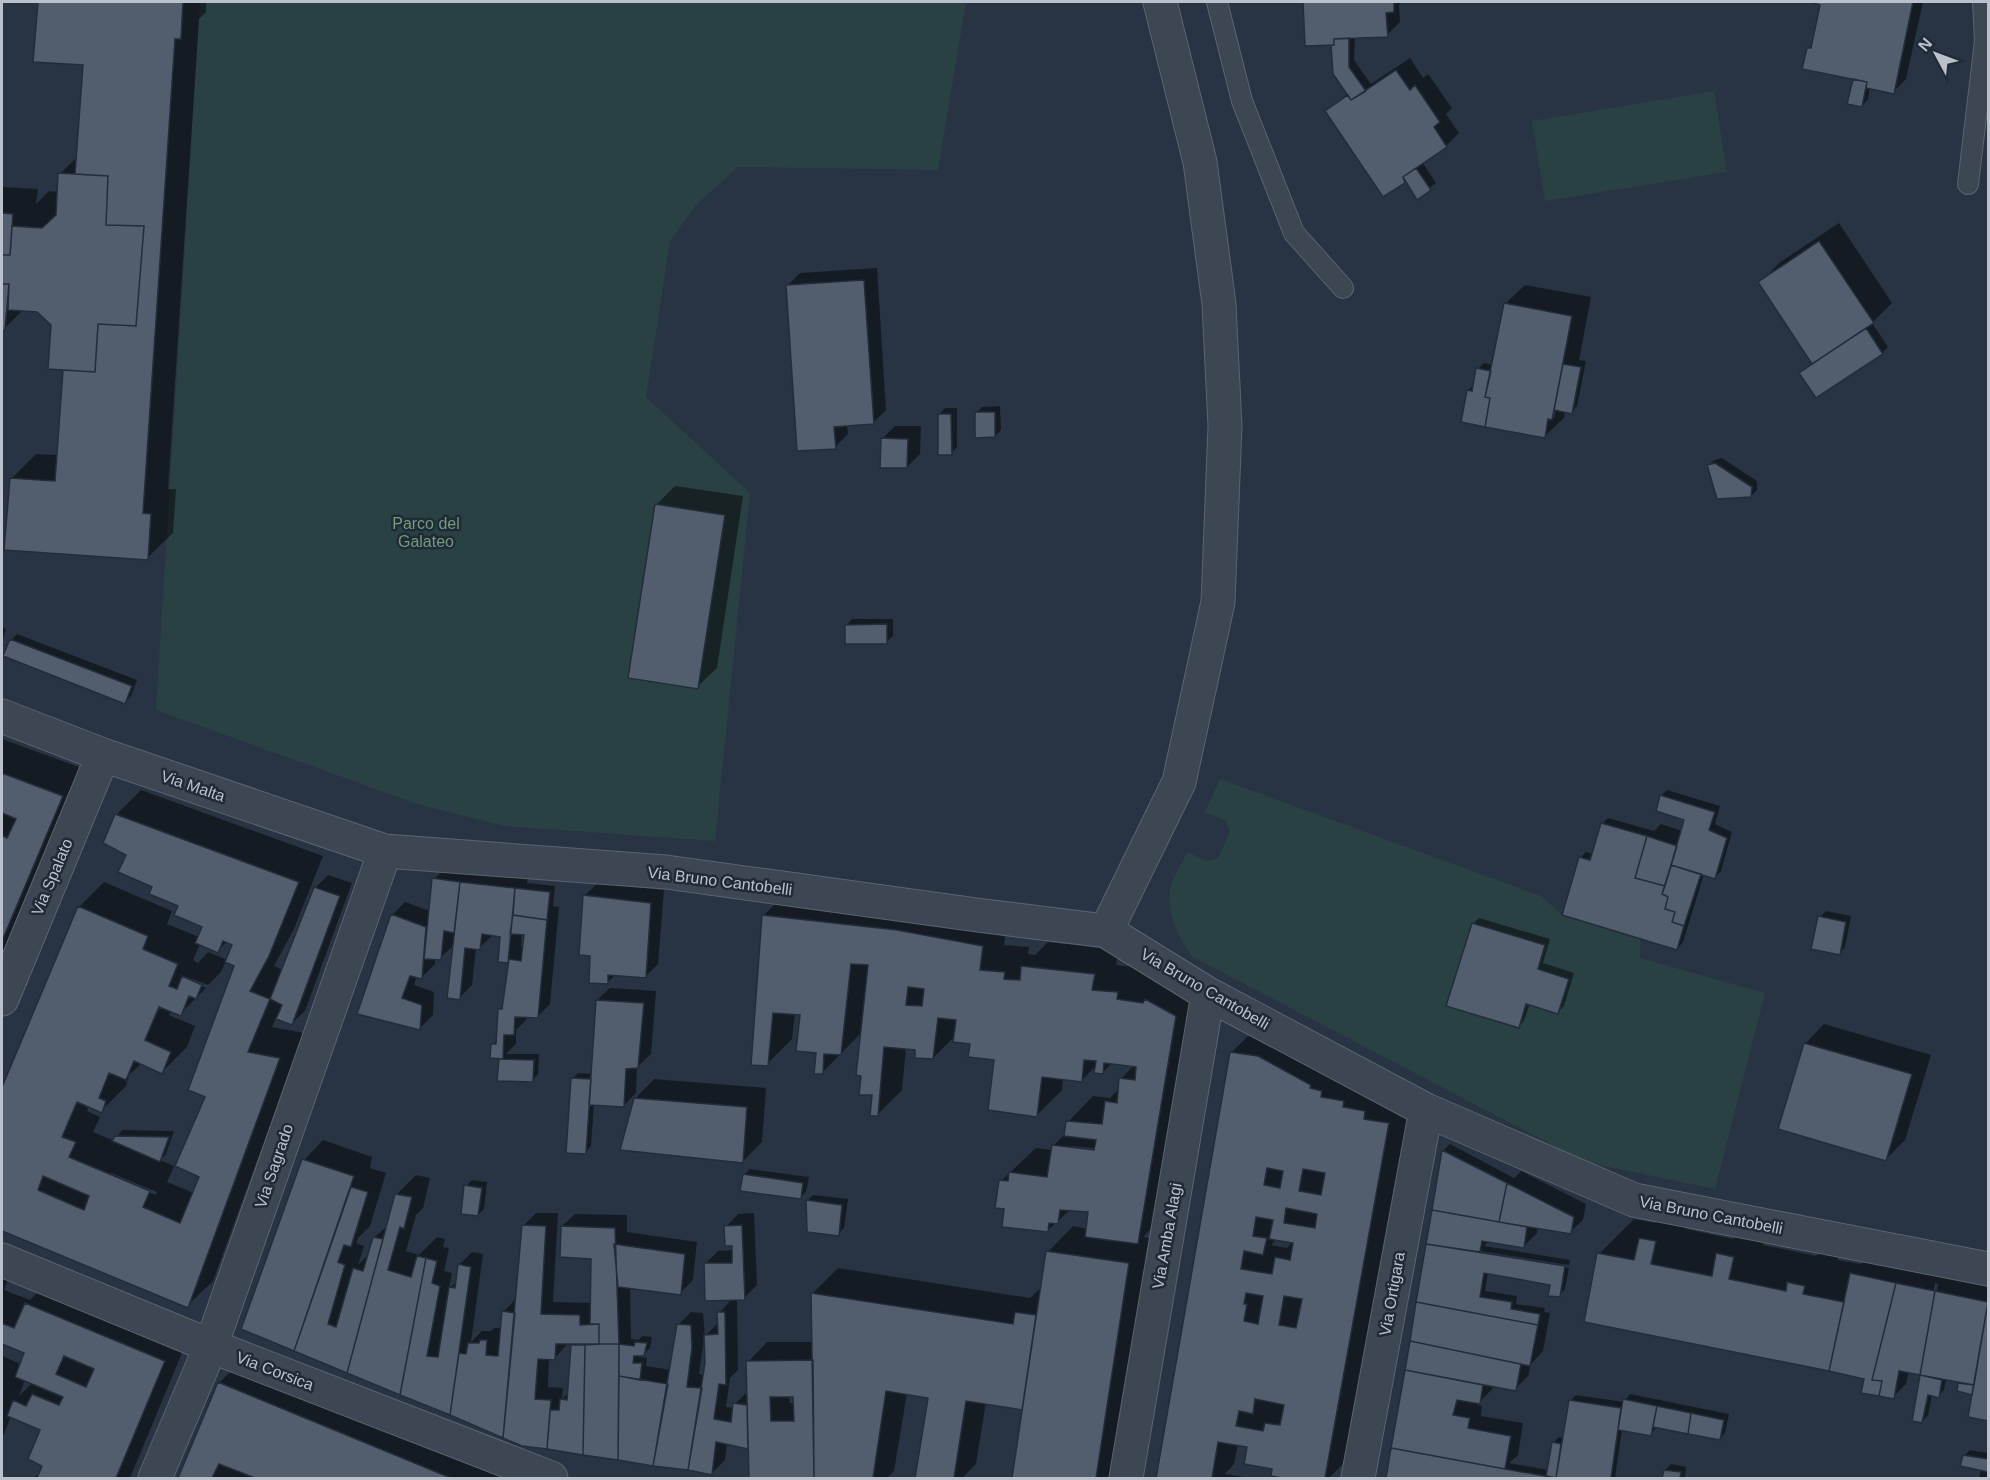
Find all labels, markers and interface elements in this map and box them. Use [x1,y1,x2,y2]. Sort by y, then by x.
north arrow [1906,24,1966,84]
text: N [1915,35,1935,54]
park label: Parco del Galateo [392,515,460,550]
street label: Via Malta [159,767,227,805]
street label: Via Spalato [28,836,76,918]
street label: Via Bruno Cantobelli [647,864,793,898]
street label: Via Bruno Cantobelli [1138,945,1272,1033]
street label: Via Sagrado [252,1122,296,1210]
street label: Via Amba Alagi [1149,1182,1185,1290]
street label: Via Bruno Cantobelli [1638,1193,1784,1237]
street label: Via Ortigara [1376,1251,1408,1337]
street label: Via Corsica [234,1348,316,1394]

